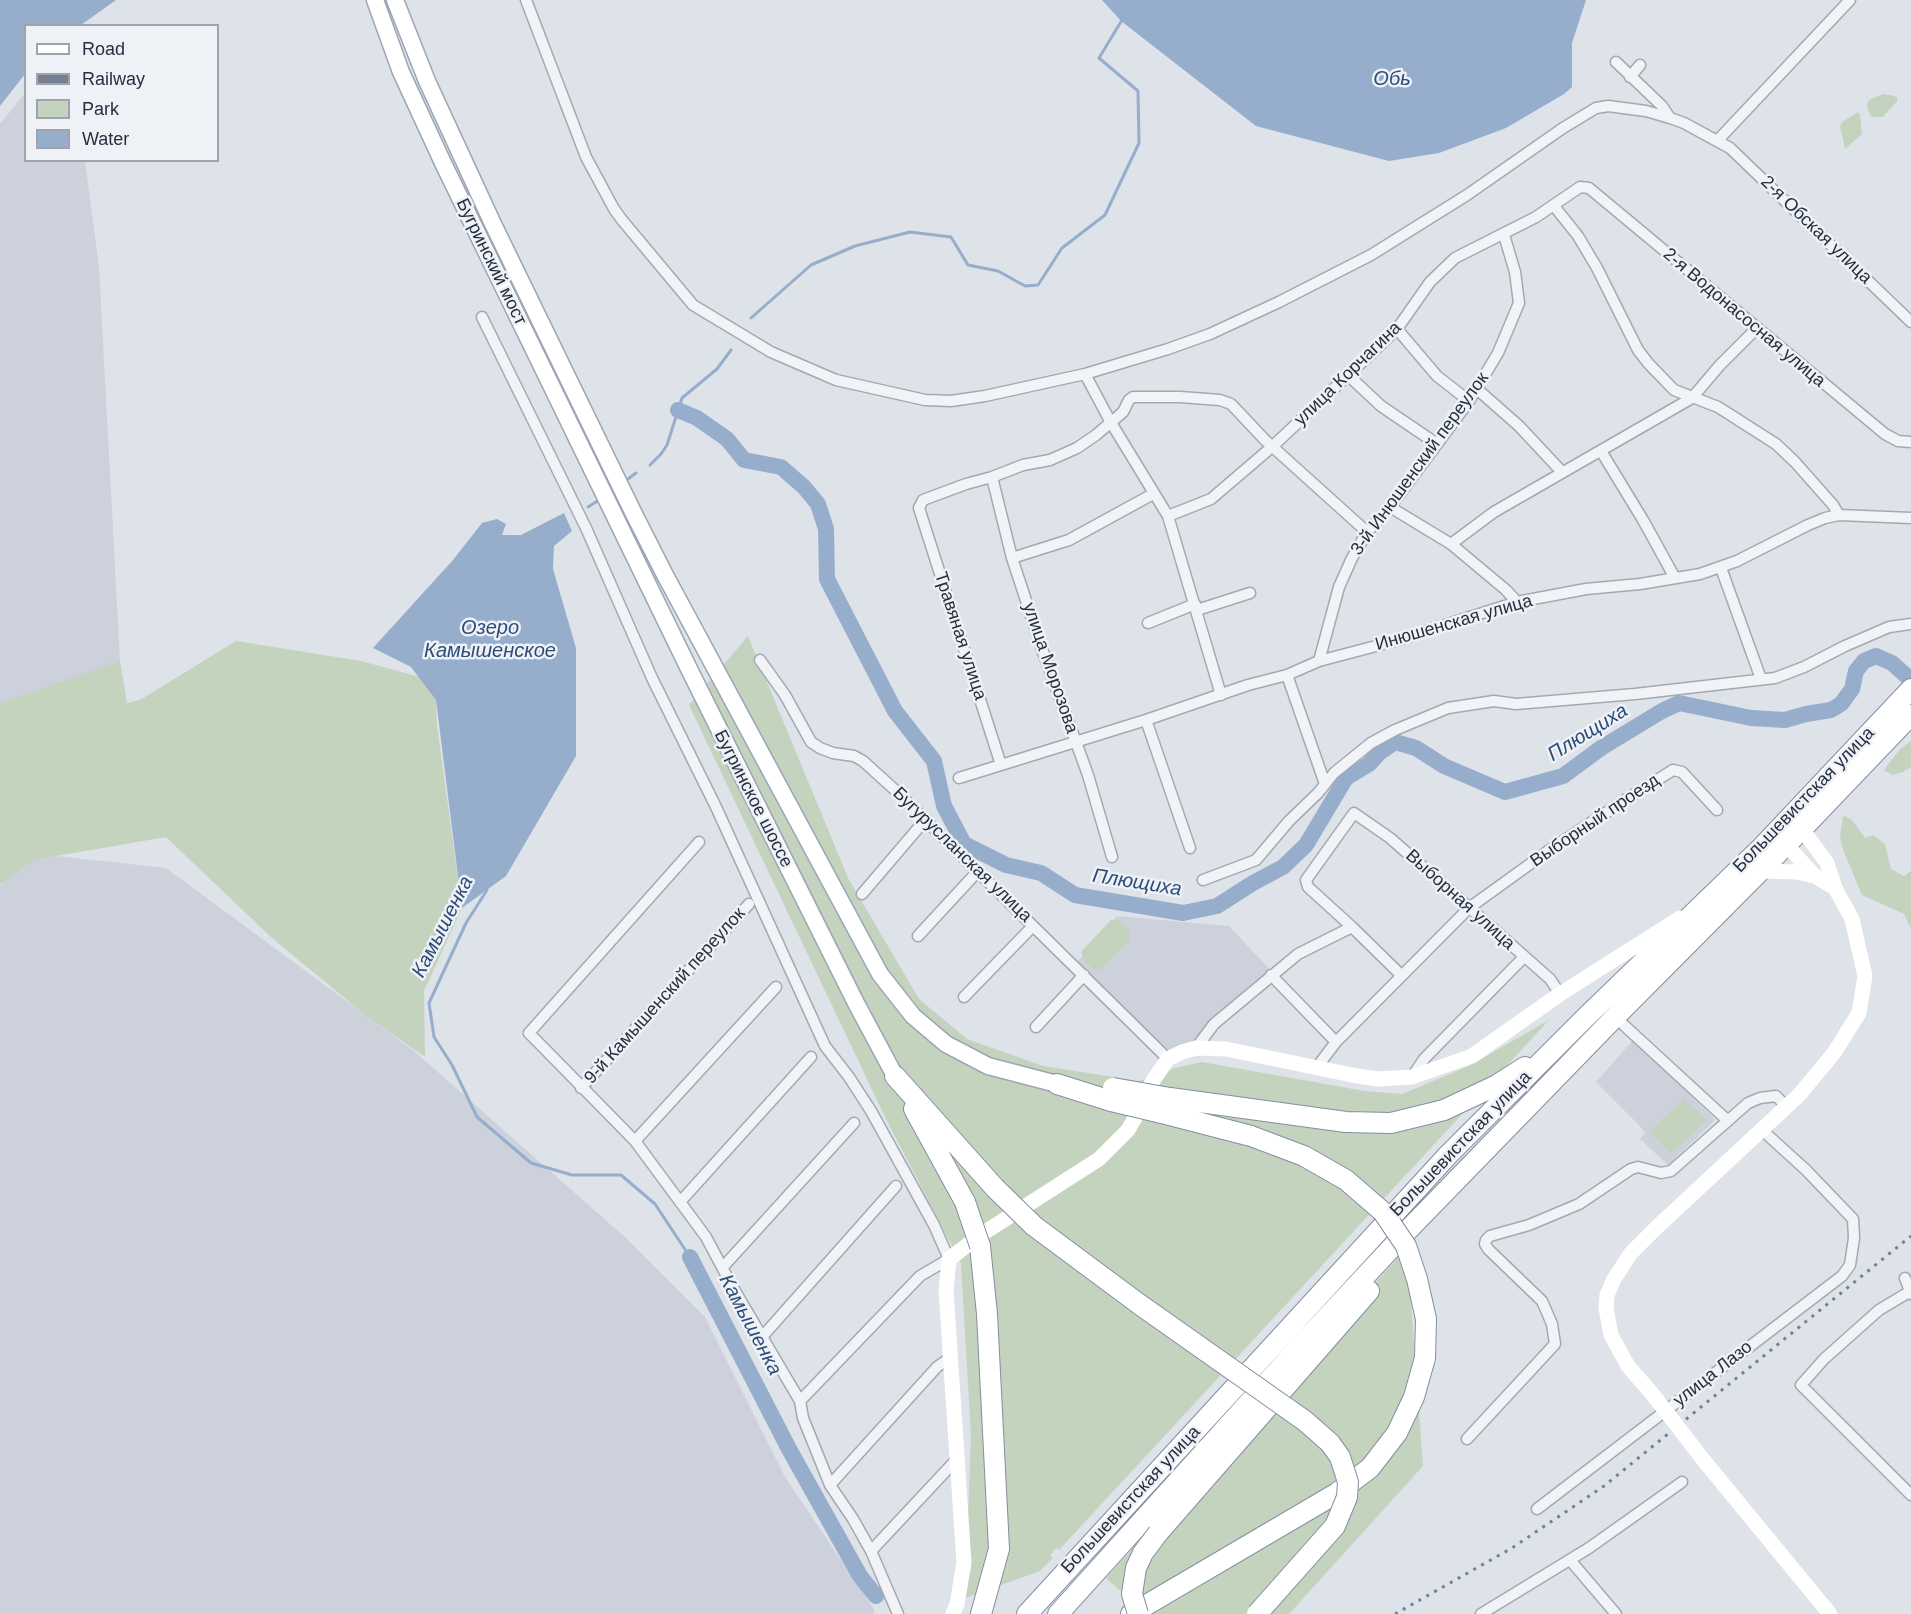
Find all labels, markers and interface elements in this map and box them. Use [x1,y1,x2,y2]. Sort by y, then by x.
legend [24,24,219,162]
text: Road [82,39,125,59]
water label: Обь [1373,67,1411,91]
text: Railway [82,69,145,89]
text: Park [82,99,119,119]
text: Water [82,129,129,149]
street label: 2-я Обская улица [1756,171,1876,289]
street label: Бугринский мост [451,195,531,329]
street label: 2-я Водонасосная улица [1658,244,1830,392]
street label: улица Корчагина [1290,317,1406,431]
street label: 3-й Инюшенский переулок [1346,368,1494,560]
street label: Травяная улица [929,569,991,703]
street label: Инюшенская улица [1373,590,1535,656]
street label: улица Морозова [1017,600,1083,736]
water label: Озеро Камышенское [424,616,556,663]
water label: Плющиха [1544,699,1632,767]
street label: Большевистская улица [1729,723,1879,877]
street label: Бугринское шоссе [709,727,797,871]
street label: Выборный проезд [1526,770,1664,872]
street label: Бугурусланская улица [888,783,1036,927]
street label: Выборная улица [1401,845,1519,955]
water label: Плющиха [1091,864,1183,902]
water label: Камышенка [407,872,479,982]
street label: 9-й Камышенский переулок [580,903,750,1089]
street label: Большевистская улица [1386,1067,1536,1221]
water label: Камышенка [713,1271,787,1379]
street label: улица Лазо [1669,1337,1757,1411]
street label: Большевистская улица [1057,1422,1205,1578]

